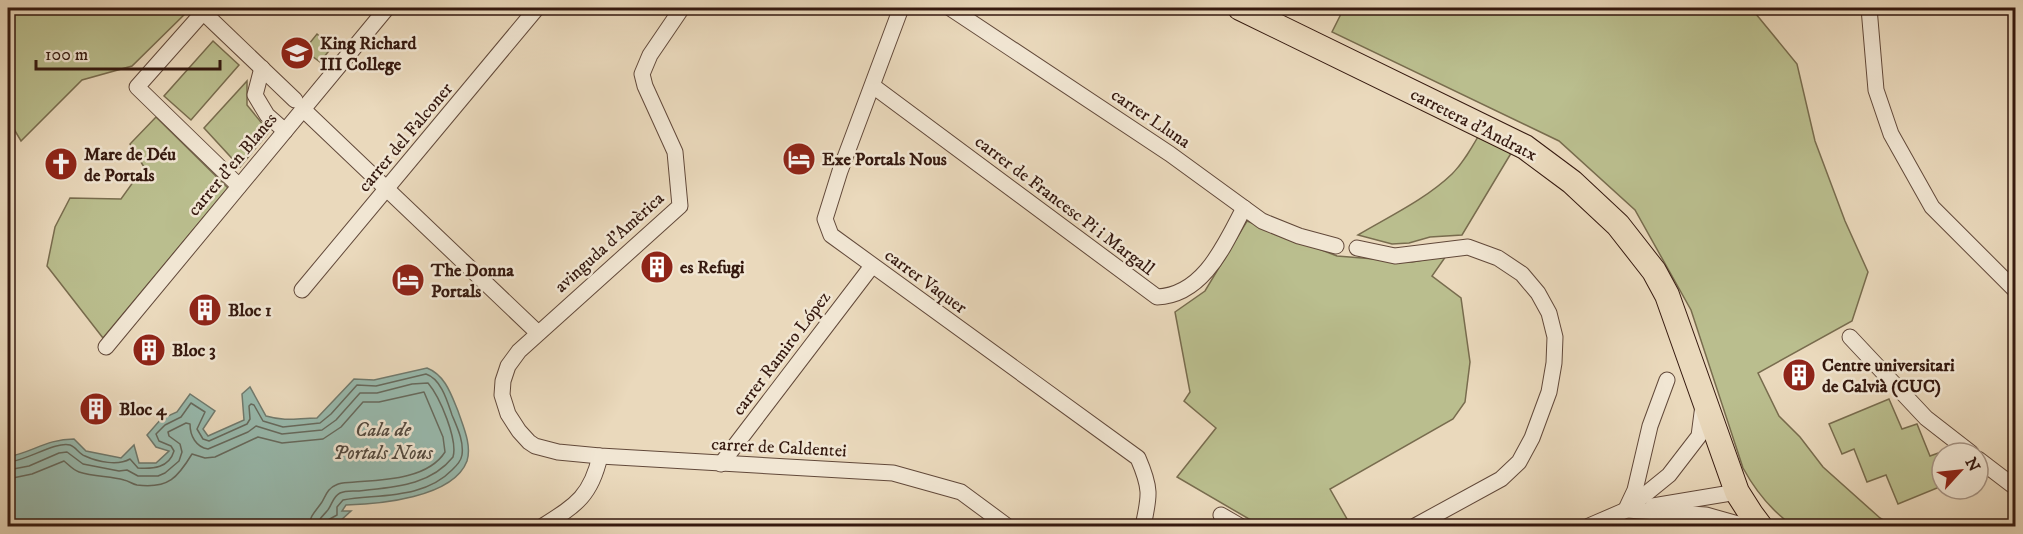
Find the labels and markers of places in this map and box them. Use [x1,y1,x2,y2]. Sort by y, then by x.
place label: King Richard III College [320,33,417,76]
school or university icon: King Richard III College [279,35,315,71]
hotel icon: Exe Portals Nous [781,141,817,177]
place label: Mare de Déu de Portals [84,144,176,187]
church icon: Mare de Déu de Portals [43,146,79,182]
place label: Exe Portals Nous [822,149,947,171]
building icon: es Refugi [639,249,675,285]
place label: es Refugi [680,257,745,279]
place label: The Donna Portals [430,260,514,303]
hotel icon: The Donna Portals [390,262,426,298]
building icon: Bloc 1 [187,292,223,328]
place label: Bloc 1 [228,300,272,322]
building icon: Bloc 3 [131,332,167,368]
place label: Bloc 3 [172,340,216,362]
place label: Centre universitari de Calvià (CUC) [1822,355,1955,398]
building icon: Centre universitari de Calvià (CUC) [1781,357,1817,393]
building icon: Bloc 4 [78,391,114,427]
place label: Bloc 4 [119,399,167,421]

